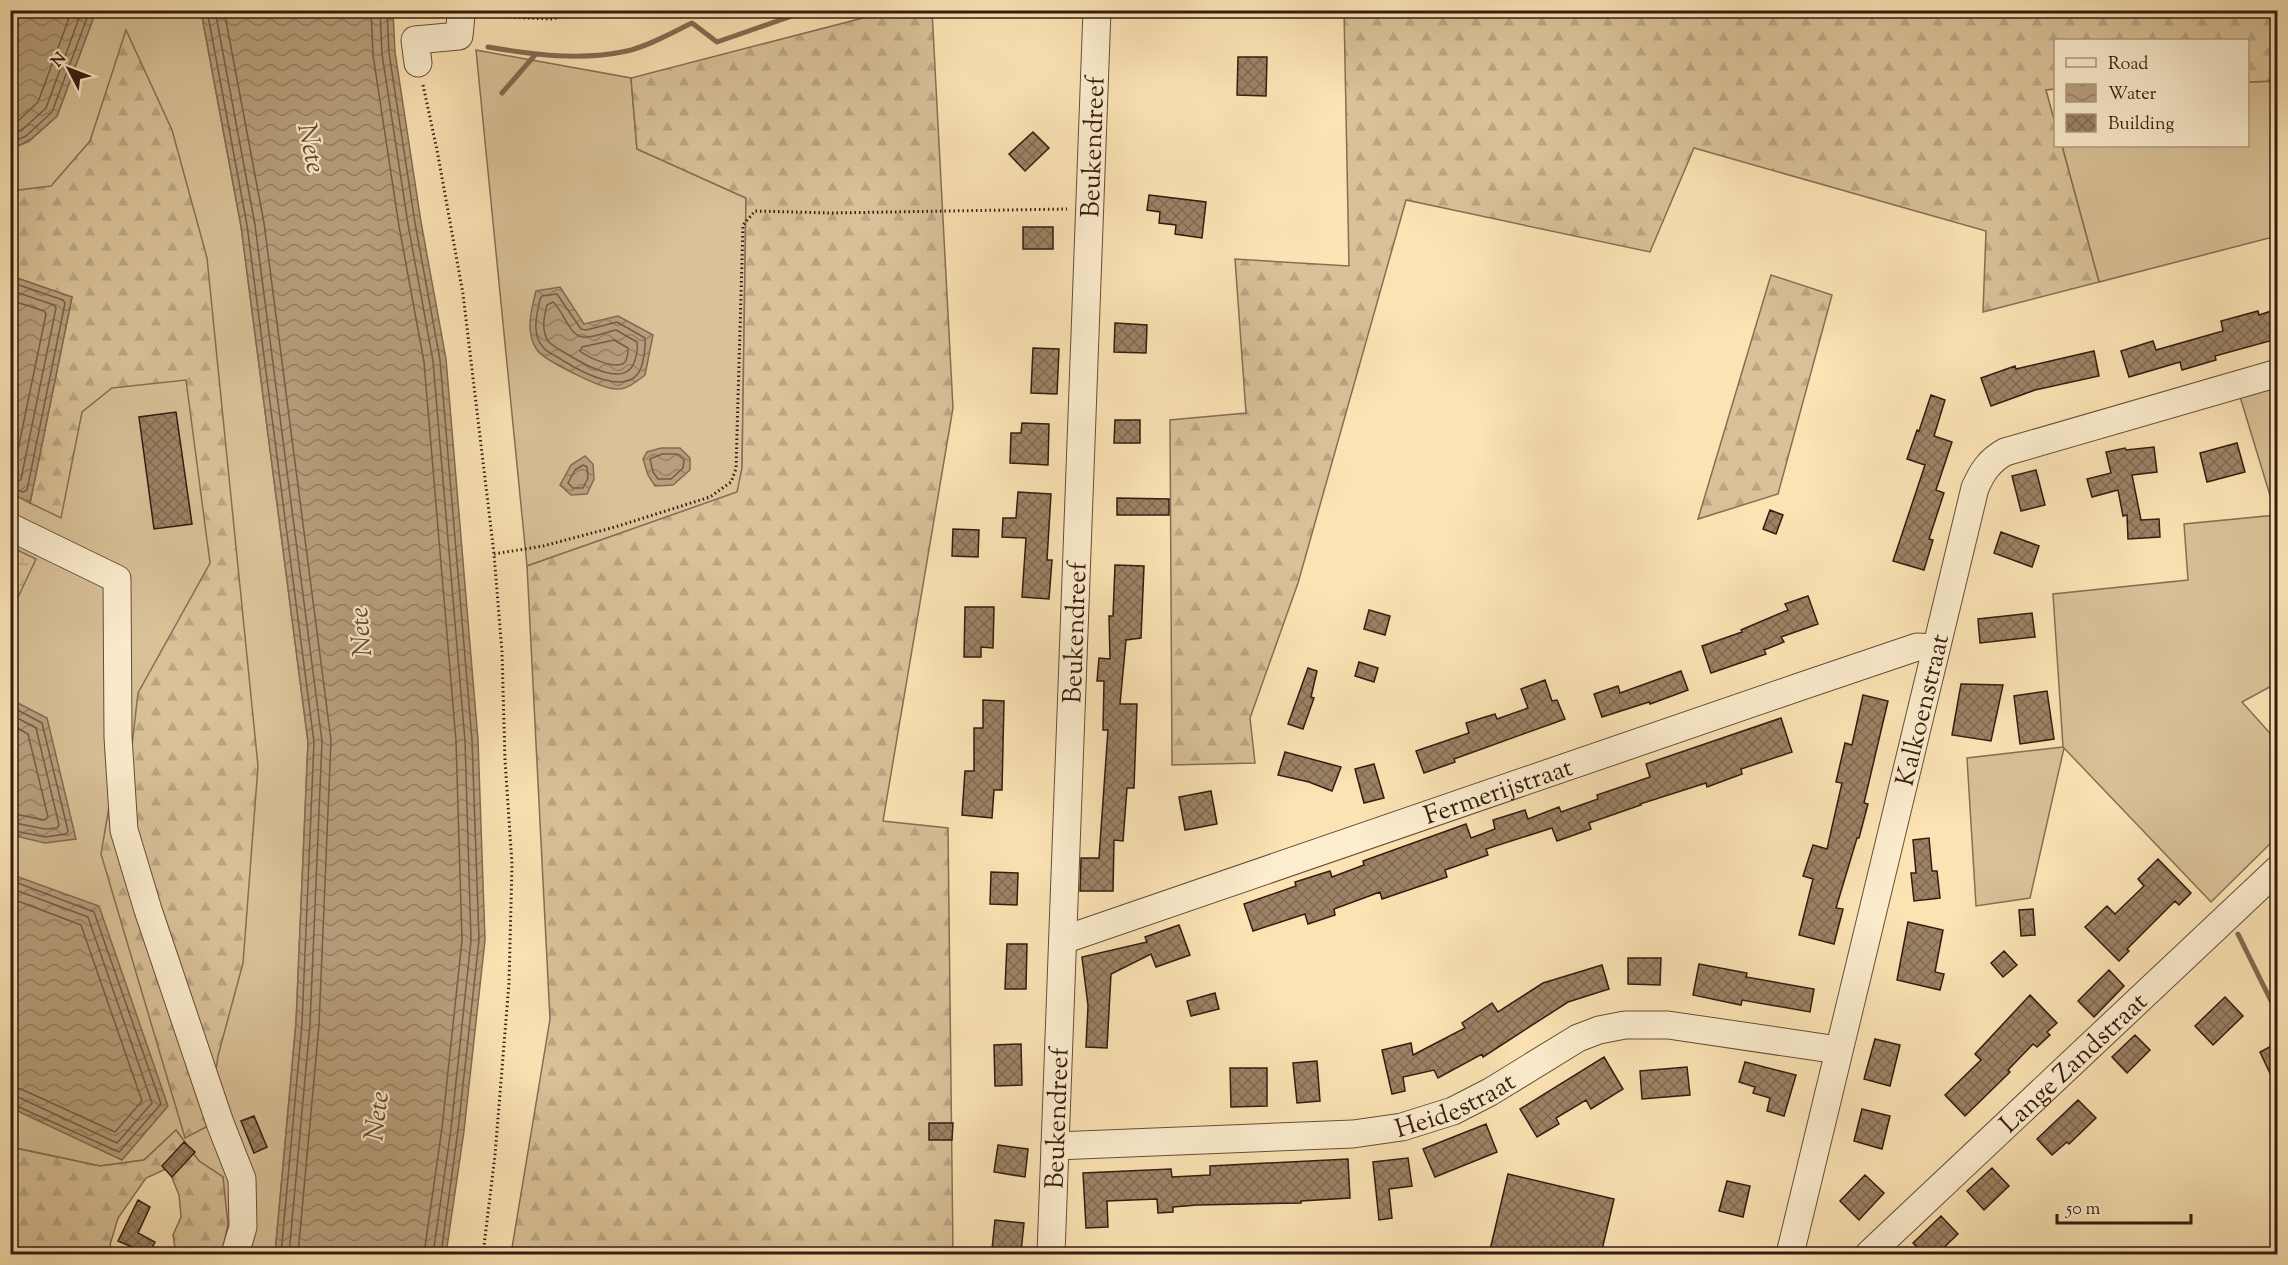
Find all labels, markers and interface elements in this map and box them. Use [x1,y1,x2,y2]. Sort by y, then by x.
north arrow [39,39,99,99]
legend [2054,39,2249,147]
text: N [47,48,73,73]
text: Road [2108,52,2148,78]
street label: Beukendreef [1073,74,1116,218]
text: Water [2108,82,2157,108]
text: Building [2108,112,2174,138]
water label: Nete [285,120,334,177]
street label: Beukendreef [1055,560,1098,704]
water label: Nete [341,605,384,658]
street label: Kalkoenstraat [1888,630,1960,790]
street label: Fermerijstraat [1419,750,1578,836]
street label: Lange Zandstraat [1992,985,2157,1143]
street label: Beukendreef [1037,1046,1080,1190]
street label: Heidestraat [1391,1065,1523,1149]
water label: Nete [356,1089,401,1143]
scale bar [2057,1187,2190,1225]
text: 50 m [2065,1197,2101,1223]

